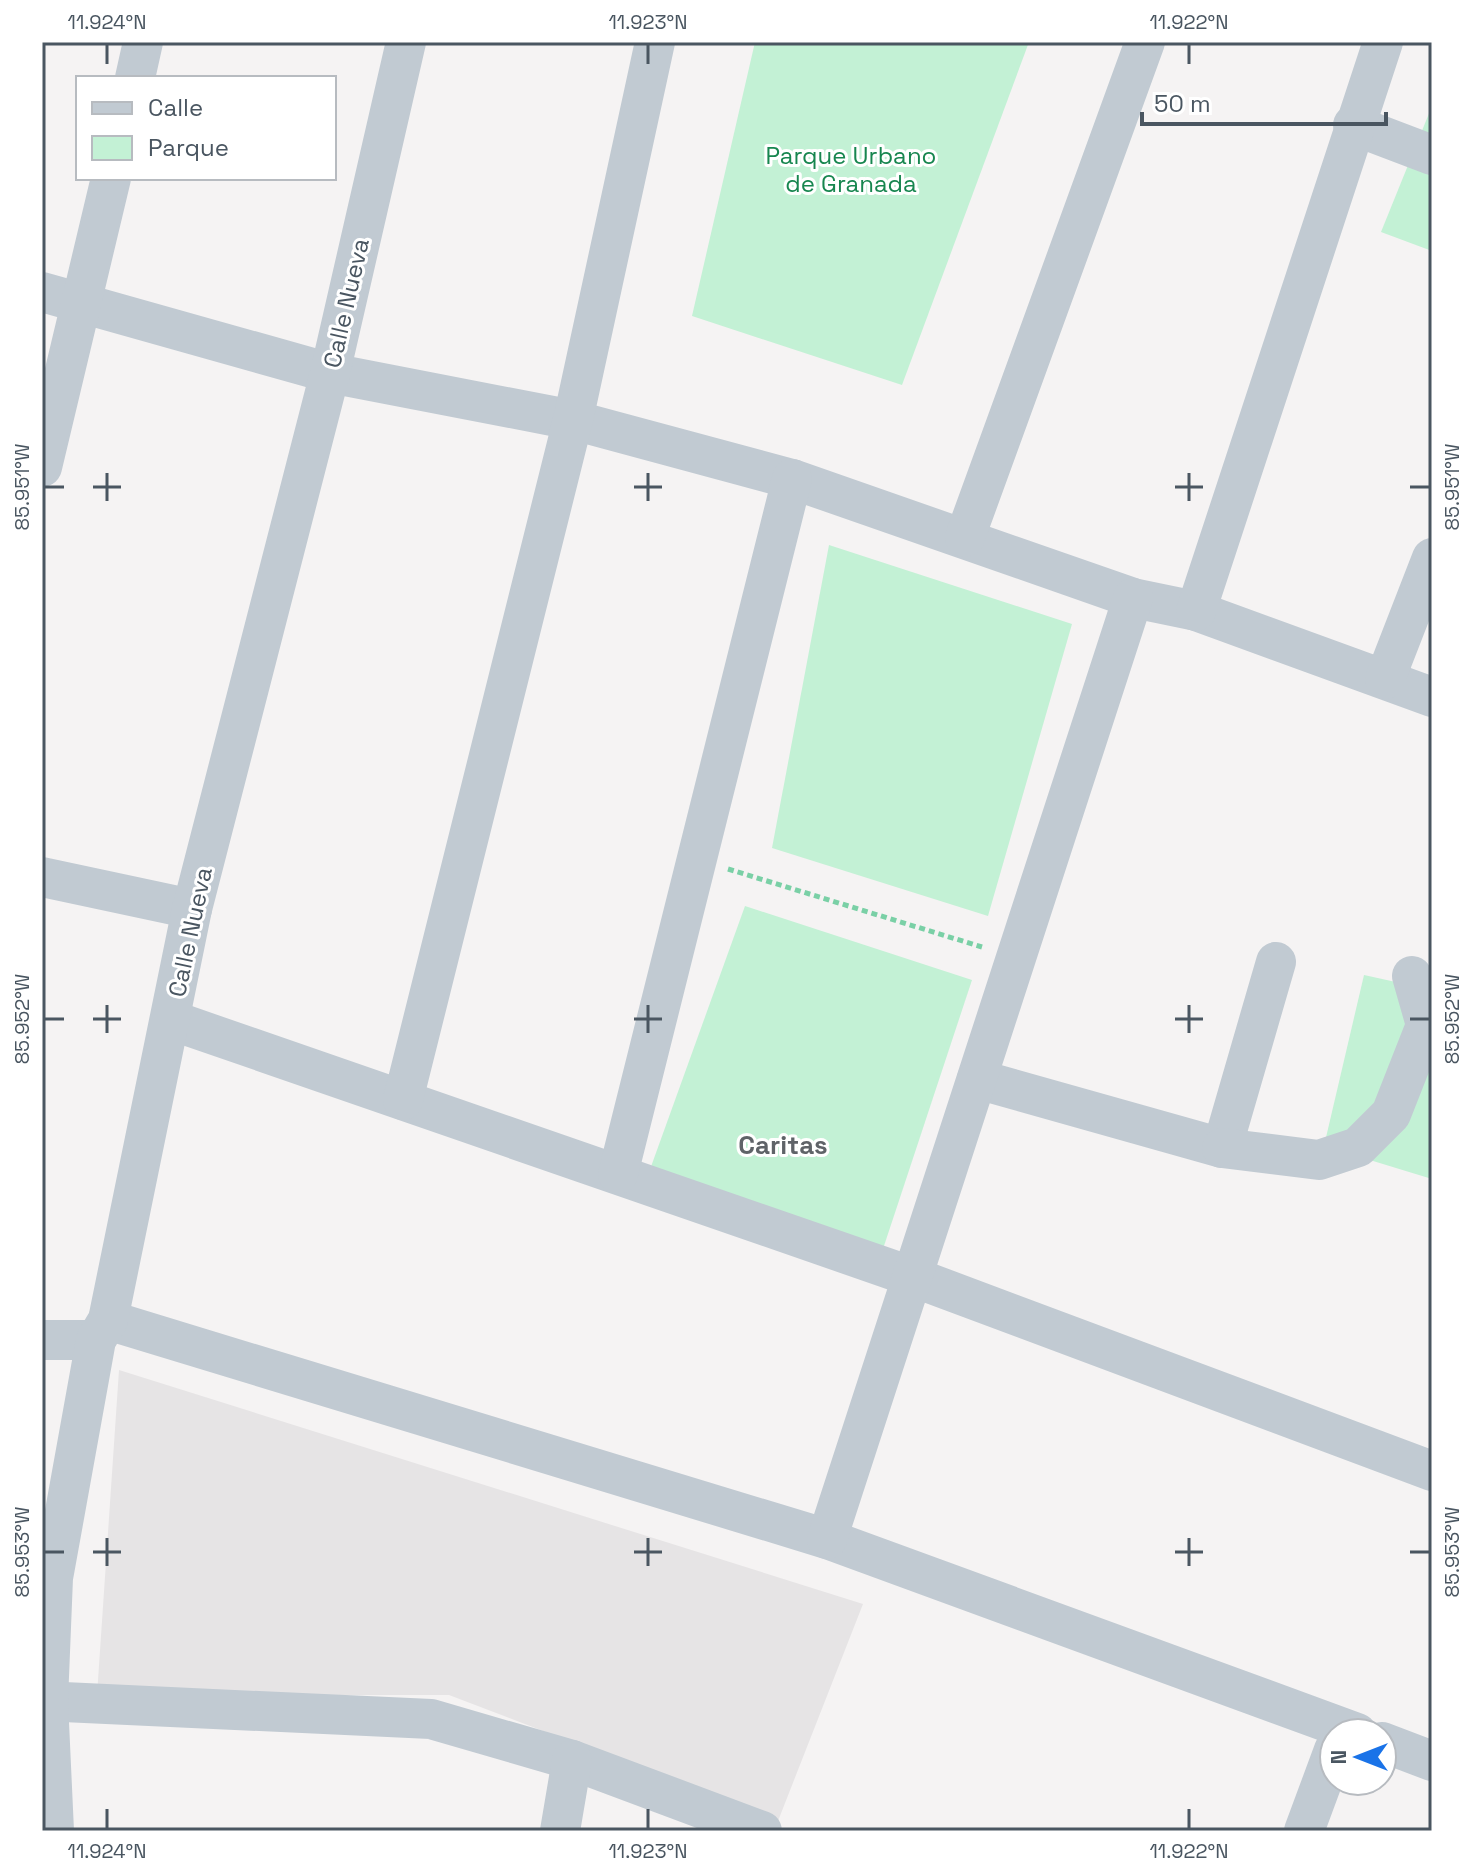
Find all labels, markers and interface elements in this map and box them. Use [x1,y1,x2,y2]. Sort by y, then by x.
text: 11.924°N [68,9,146,35]
text: 11.923°N [609,9,687,35]
text: 11.922°N [1149,9,1229,35]
legend [76,76,336,180]
scale bar [1142,76,1386,126]
text: 50 m [1154,88,1211,119]
text: Calle [148,92,203,123]
text: Parque [148,132,229,163]
park label: Parque Urbano de Granada [766,140,936,199]
street label: Calle Nueva [316,235,376,371]
text: 85.951°W [9,444,35,530]
text: 85.951°W [1439,444,1465,530]
street label: Calle Nueva [161,864,219,1000]
text: 85.952°W [9,974,35,1064]
text: 85.952°W [1439,974,1465,1064]
district label: Caritas [738,1128,828,1162]
text: 85.953°W [9,1507,35,1597]
text: 85.953°W [1439,1507,1465,1597]
north arrow [1318,1717,1398,1797]
text: N [1324,1750,1352,1764]
text: 11.924°N [68,1838,146,1864]
text: 11.923°N [609,1838,687,1864]
text: 11.922°N [1149,1838,1229,1864]

